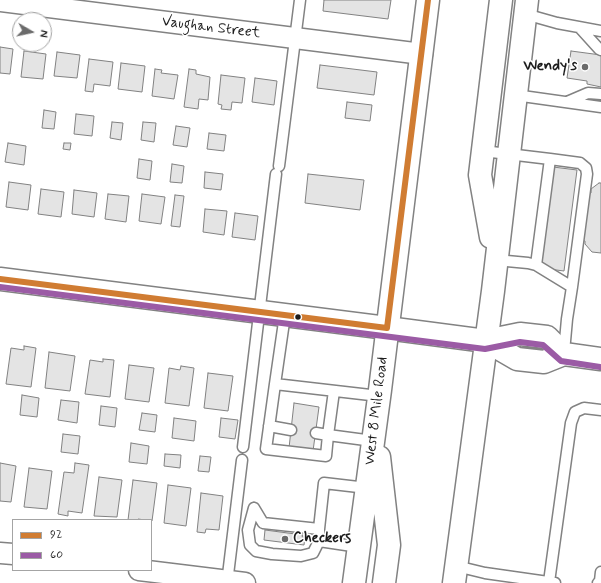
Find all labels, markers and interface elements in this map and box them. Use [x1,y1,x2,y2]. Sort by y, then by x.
north arrow [12,12,52,52]
street label: Vaughan Street [161,13,261,43]
text: N [35,29,50,38]
place label: Wendy's [523,58,577,76]
marker: Wendy's [580,62,590,72]
unlabelled marker [293,312,303,322]
street label: West 8 Mile Road [361,356,393,466]
legend [12,519,152,571]
text: 92 [50,527,62,543]
place label: Checkers [293,530,351,548]
marker: Checkers [280,534,290,544]
text: 60 [50,547,63,563]

